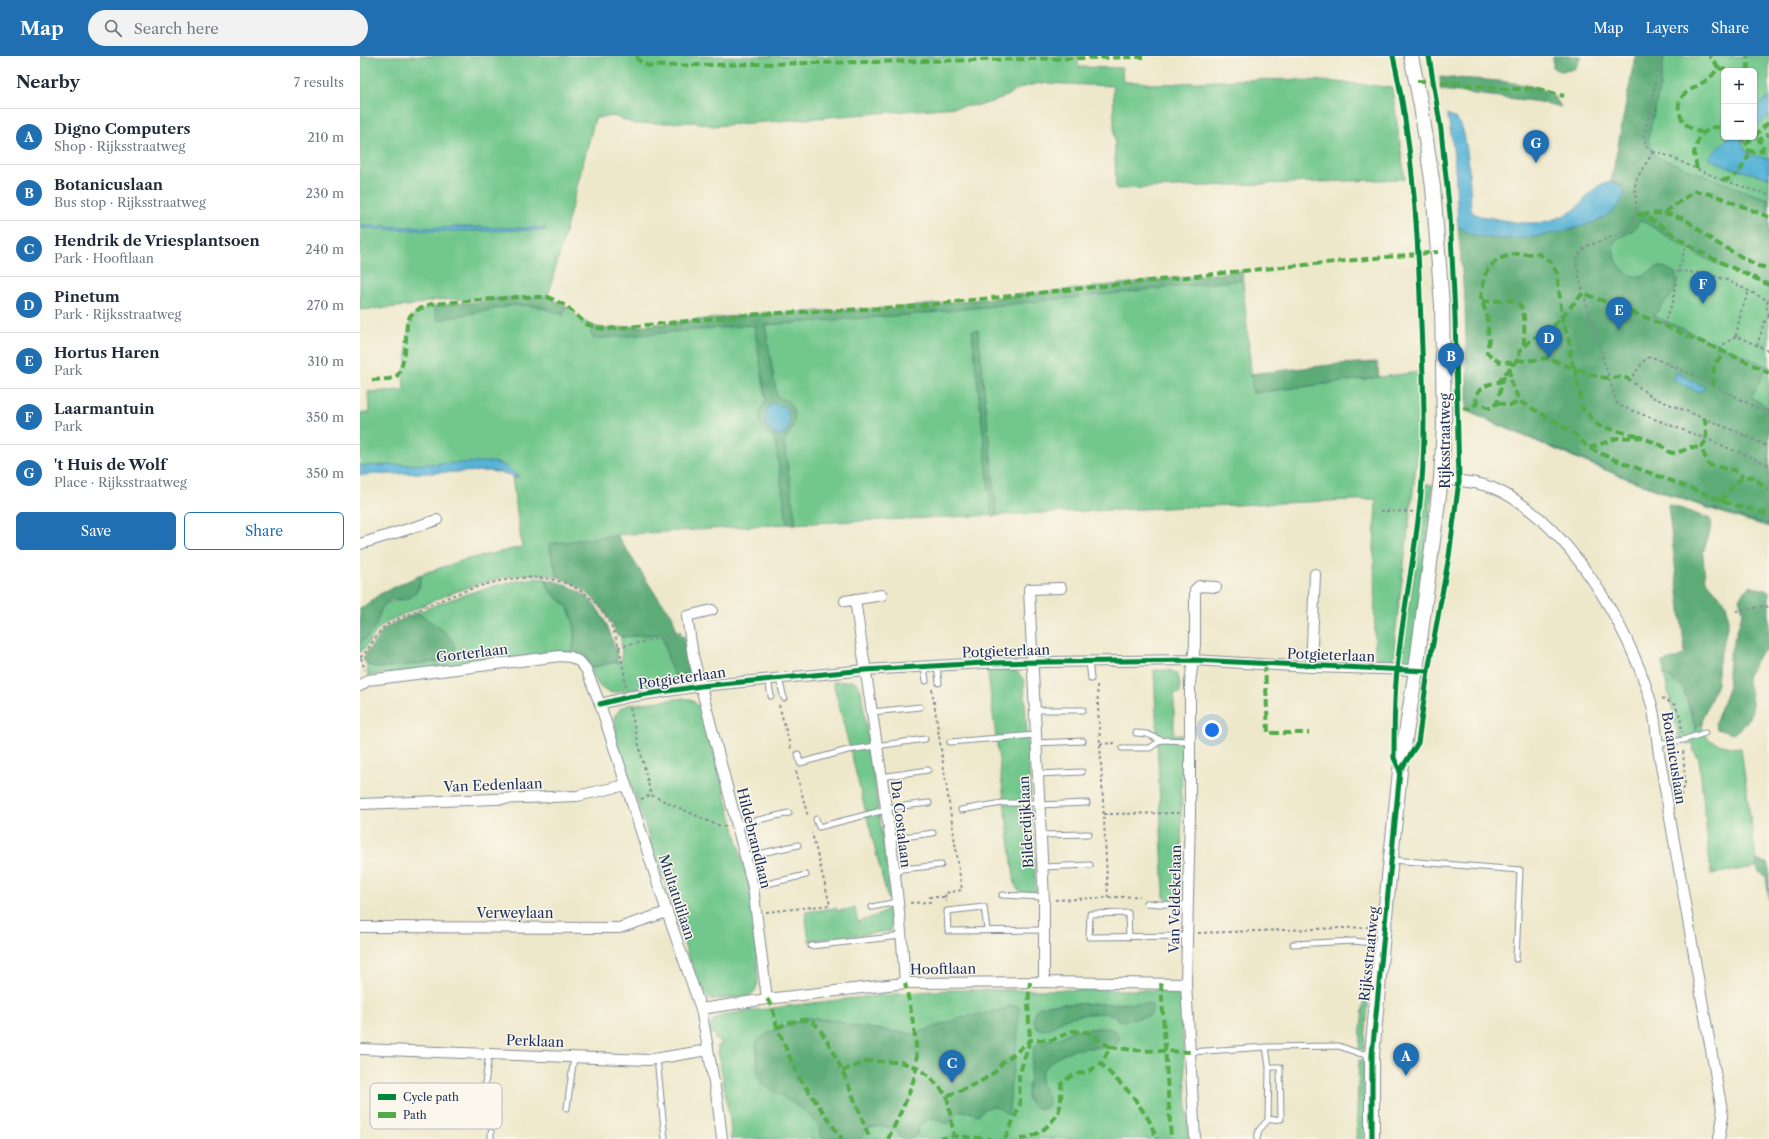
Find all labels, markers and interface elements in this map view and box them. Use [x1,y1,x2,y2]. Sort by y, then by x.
search box [88,10,368,46]
text: Map [20,17,64,40]
icon: search [102,17,124,39]
text: Search here [134,19,219,38]
text: Map [1593,19,1623,37]
text: Layers [1645,19,1689,37]
text: Share [1711,19,1749,37]
map controls [1721,68,1757,140]
button: + [1721,68,1757,104]
text: Nearby [16,72,80,92]
text: 7 results [294,74,344,90]
button: − [1721,104,1757,140]
text: Digno Computers [54,119,190,138]
text: A [24,129,34,145]
text: 210 m [307,129,344,145]
pin: G [1523,130,1549,163]
text: Shop · Rijksstraatweg [54,138,185,154]
text: Botanicuslaan [54,175,163,194]
text: B [24,185,34,201]
text: 230 m [306,185,344,201]
text: Bus stop · Rijksstraatweg [54,194,206,210]
text: Hendrik de Vriesplantsoen [54,231,260,250]
text: C [24,241,34,257]
text: 240 m [305,241,344,257]
text: Park · Hooftlaan [54,250,154,266]
pin: F [1690,271,1716,304]
text: Pinetum [54,287,120,306]
text: D [23,297,35,313]
text: 270 m [306,297,344,313]
pin: E [1606,297,1632,330]
text: Park · Rijksstraatweg [54,306,181,322]
pin: D [1536,325,1562,358]
text: Hortus Haren [54,343,160,362]
pin: B [1438,343,1464,376]
text: E [24,353,34,369]
text: 310 m [308,353,344,369]
text: Park [54,362,82,378]
street label: Rijksstraatweg [1436,393,1454,489]
text: Laarmantuin [54,399,155,418]
text: F [25,409,33,425]
text: 350 m [306,409,344,425]
text: Park [54,418,82,434]
text: 't Huis de Wolf [54,455,166,474]
text: G [23,465,35,481]
text: 350 m [306,465,344,481]
text: Place · Rijksstraatweg [54,474,187,490]
button: Save [16,512,176,550]
button: Share [184,512,344,550]
street label: Gorterlaan [435,640,509,666]
street label: Potgieterlaan [962,640,1051,662]
street label: Potgieterlaan [1287,644,1376,666]
street label: Potgieterlaan [637,663,727,693]
street label: Botanicuslaan [1658,710,1690,806]
your location [1202,720,1222,740]
street label: Van Eedenlaan [442,774,543,796]
street label: Bilderdijklaan [1015,775,1037,869]
street label: Da Costalaan [887,779,915,869]
street label: Hildebrandlaan [733,786,775,891]
street label: Van Veldekelaan [1165,844,1185,954]
street label: Multatulilaan [655,852,699,942]
street label: Verweylaan [476,904,554,922]
street label: Rijksstraatweg [1355,905,1383,1002]
street label: Hooftlaan [910,959,976,979]
street label: Perklaan [506,1031,565,1051]
pin: A [1393,1043,1419,1076]
pin: C [939,1050,965,1083]
legend [370,1083,502,1129]
text: Cycle path [403,1090,459,1104]
text: Path [403,1108,427,1122]

